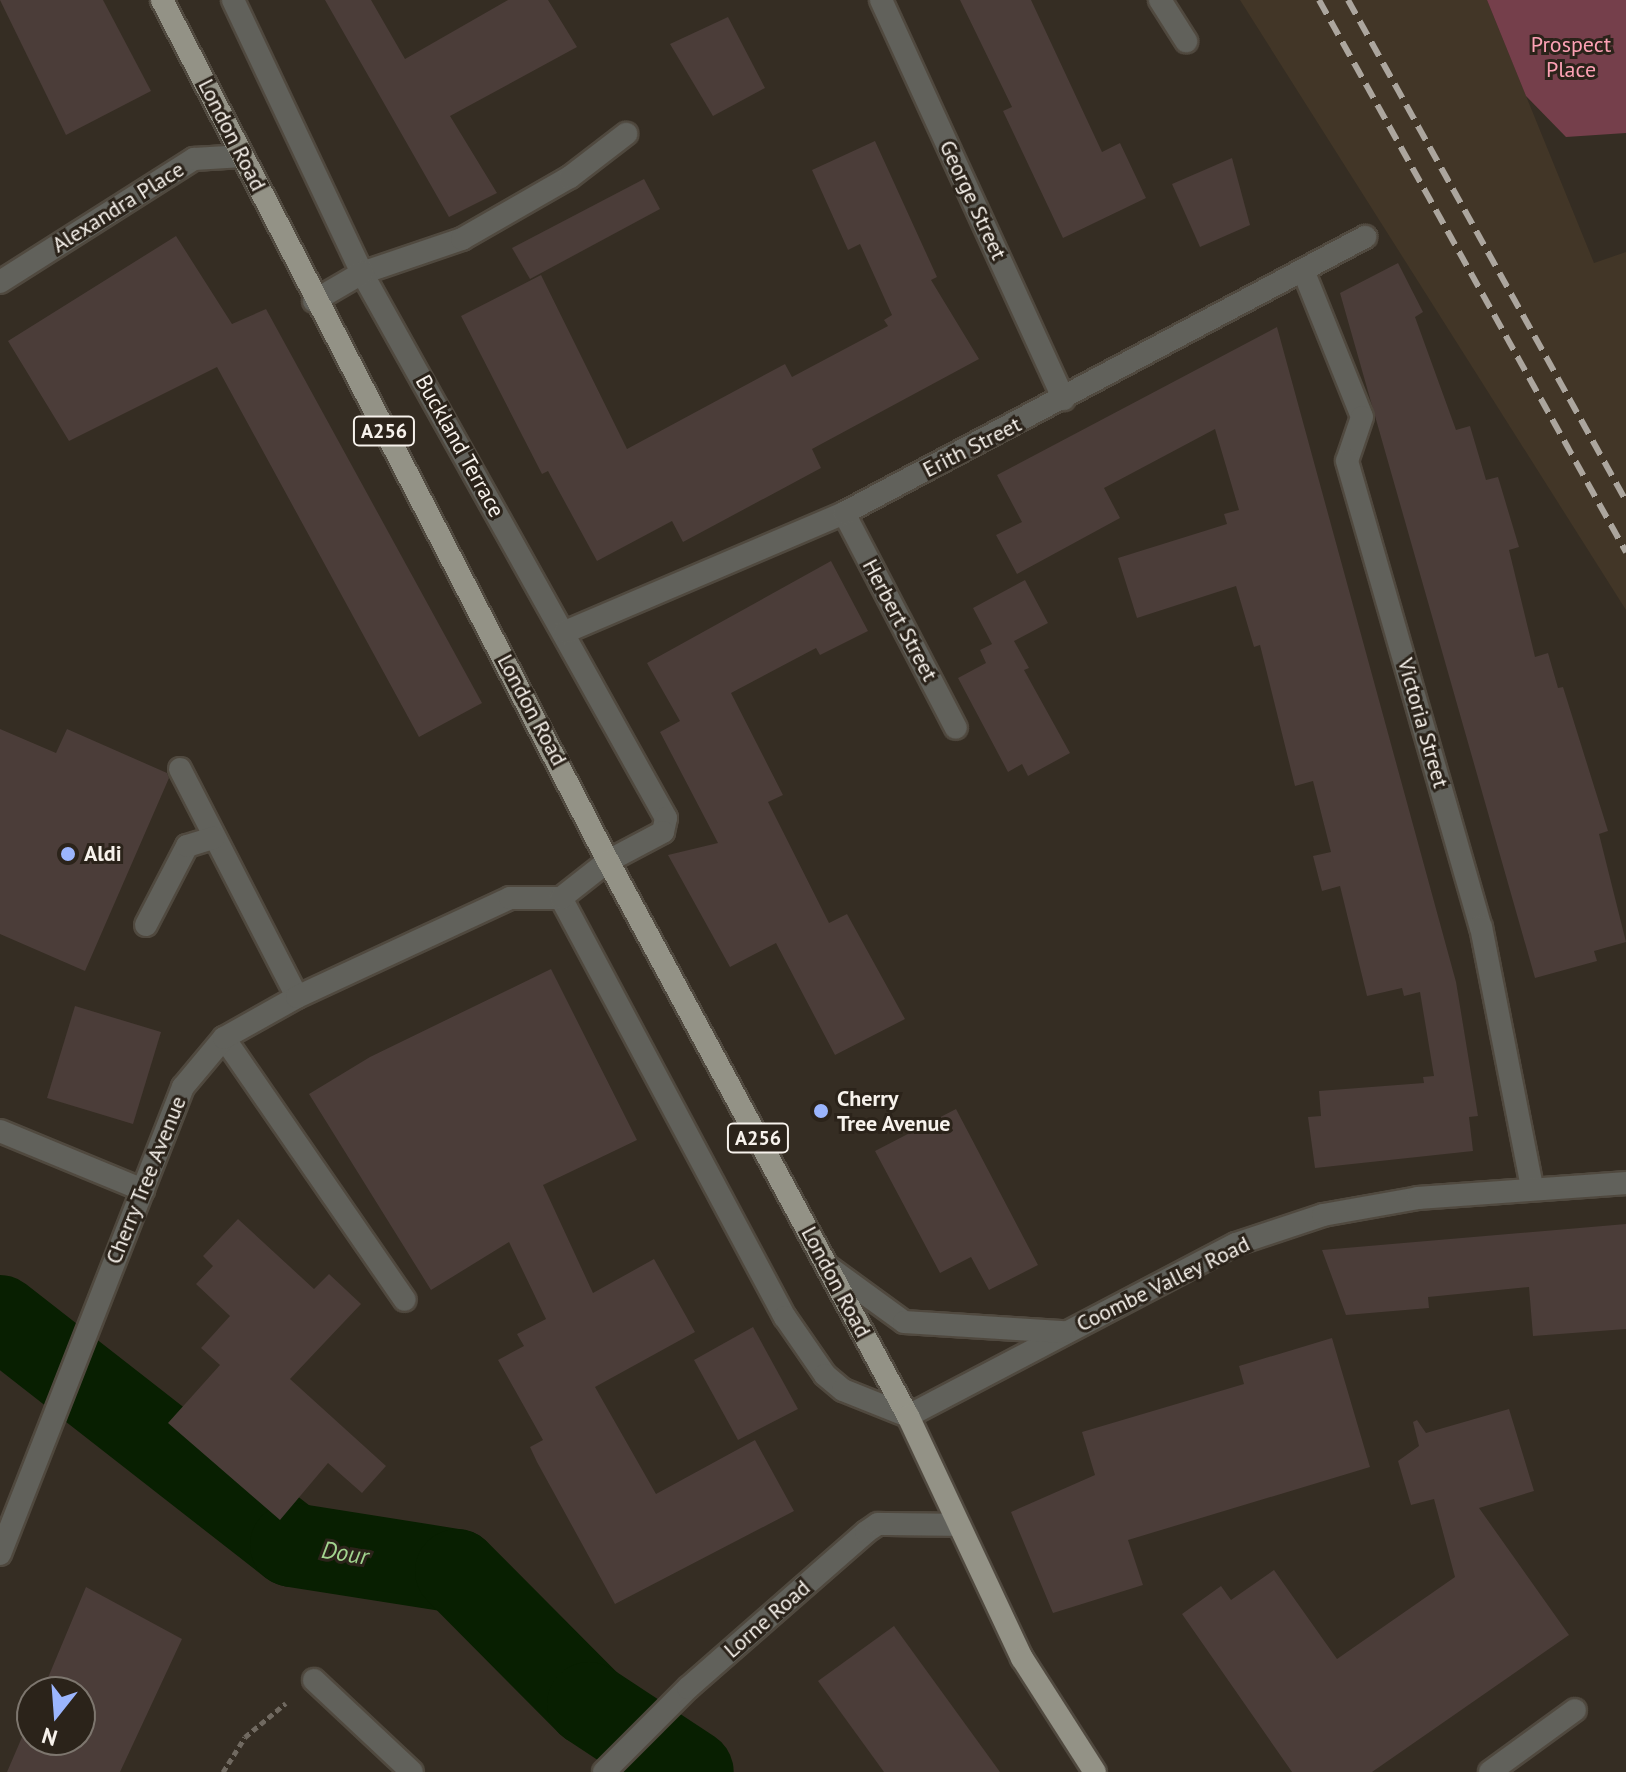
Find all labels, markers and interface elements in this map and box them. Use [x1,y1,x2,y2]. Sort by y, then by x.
park label: Prospect Place [1531,31,1611,82]
street label: London Road [193,75,271,195]
street label: George Street [934,136,1012,264]
street label: Alexandra Place [47,156,189,258]
street label: Buckland Terrace [410,370,510,522]
street label: Erith Street [918,411,1026,483]
road number: A256 [352,415,416,447]
street label: Herbert Street [857,555,943,685]
street label: London Road [492,650,572,770]
street label: Victoria Street [1392,655,1454,791]
place label: Aldi [84,841,122,867]
marker: Aldi [59,845,77,863]
place label: Cherry Tree Avenue [837,1085,951,1136]
street label: Cherry Tree Avenue [100,1091,192,1269]
marker: Cherry Tree Avenue [812,1102,830,1120]
road number: A256 [726,1122,790,1154]
street label: London Road [796,1222,876,1342]
street label: Coombe Valley Road [1072,1230,1254,1338]
water label: Dour [320,1535,370,1571]
street label: Lorne Road [719,1575,815,1663]
north arrow [16,1676,96,1756]
text: N [39,1722,61,1753]

